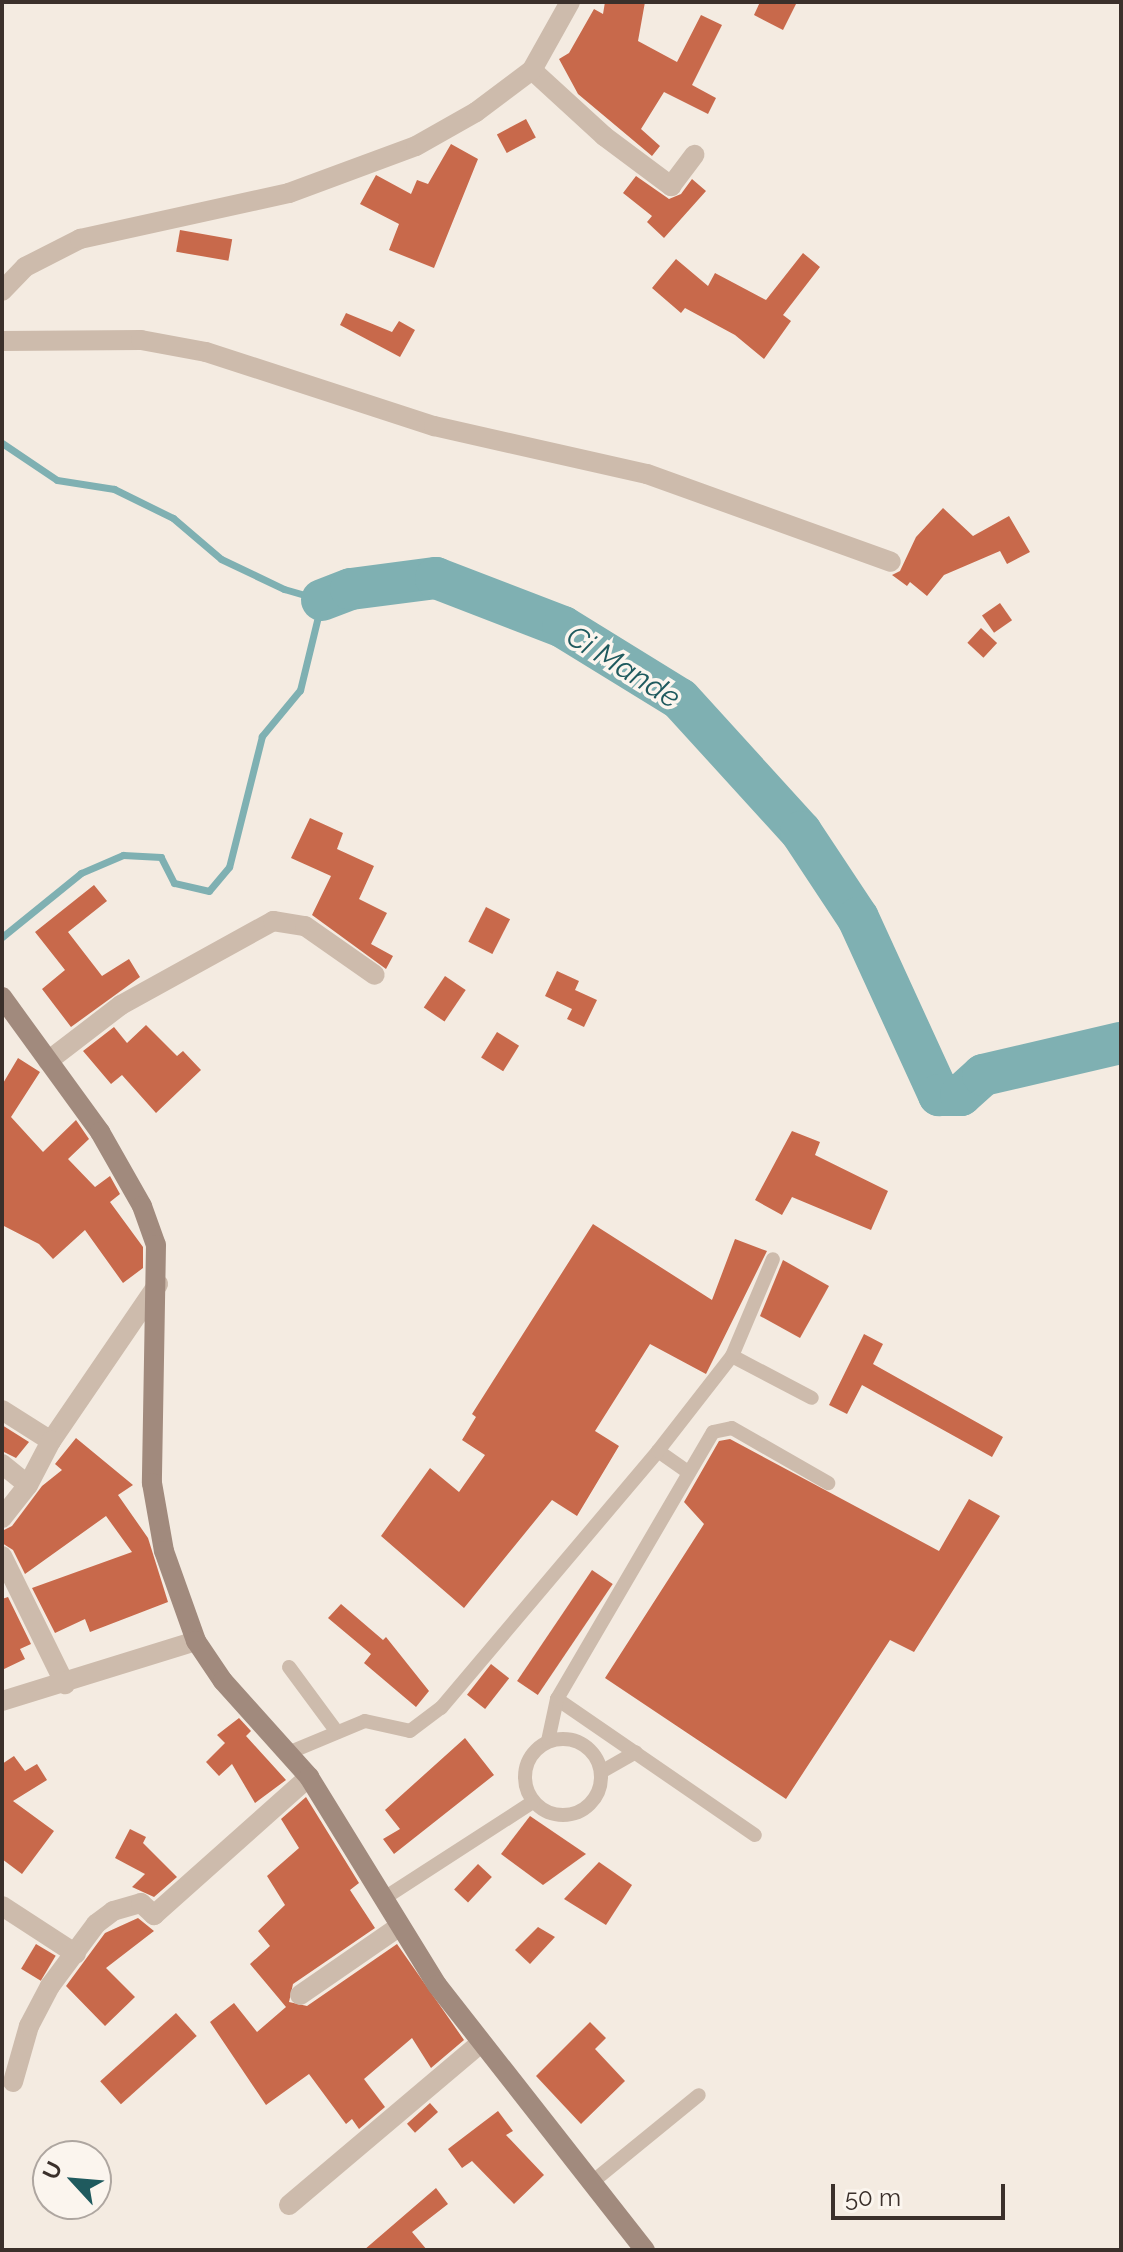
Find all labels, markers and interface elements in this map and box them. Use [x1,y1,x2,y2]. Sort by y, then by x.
water label: Ci Mande [560,618,686,716]
north arrow [32,2140,112,2220]
text: U [37,2157,68,2183]
scale bar [835,2168,1009,2218]
text: 50 m [845,2183,901,2212]

